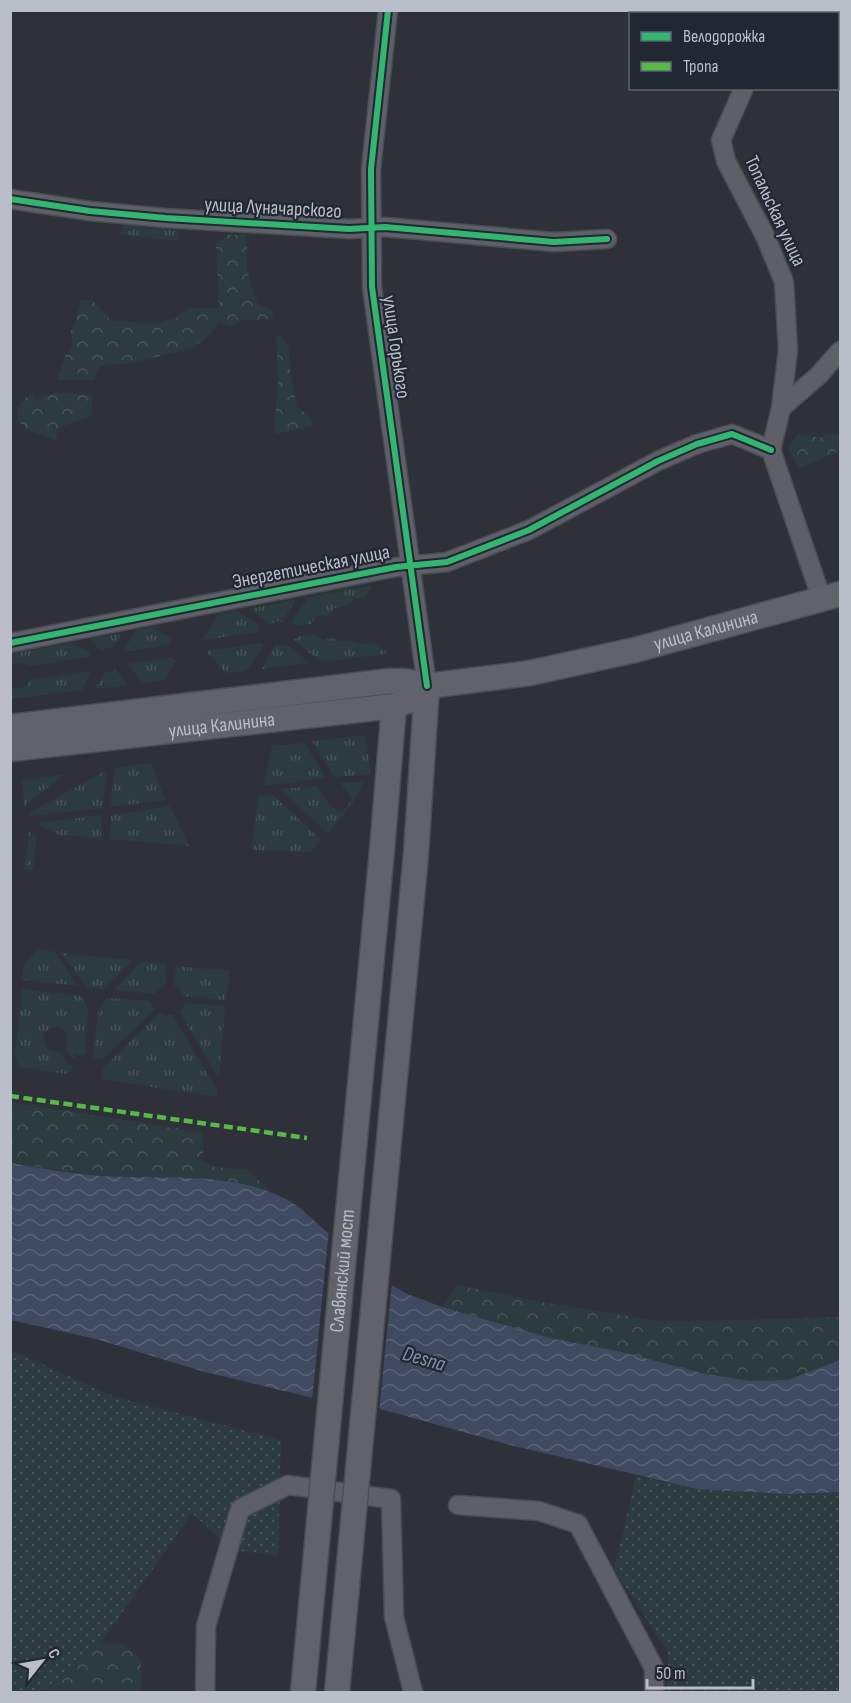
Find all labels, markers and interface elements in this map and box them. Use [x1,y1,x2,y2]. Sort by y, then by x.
legend [629,12,839,90]
text: Велодорожка [683,26,765,47]
text: Тропа [683,56,719,77]
street label: Топальская улица [739,152,811,270]
street label: улица Луначарского [204,192,342,224]
street label: улица Горького [377,294,415,400]
street label: Энергетическая улица [230,540,392,594]
street label: улица Калинина [651,605,761,656]
street label: улица Калинина [167,707,276,743]
street label: Славянский мост [325,1208,360,1333]
water label: Desna [400,1341,449,1377]
north arrow [12,1631,72,1691]
text: С [43,1646,64,1662]
scale bar [647,1652,754,1690]
text: 50 m [656,1663,686,1684]

